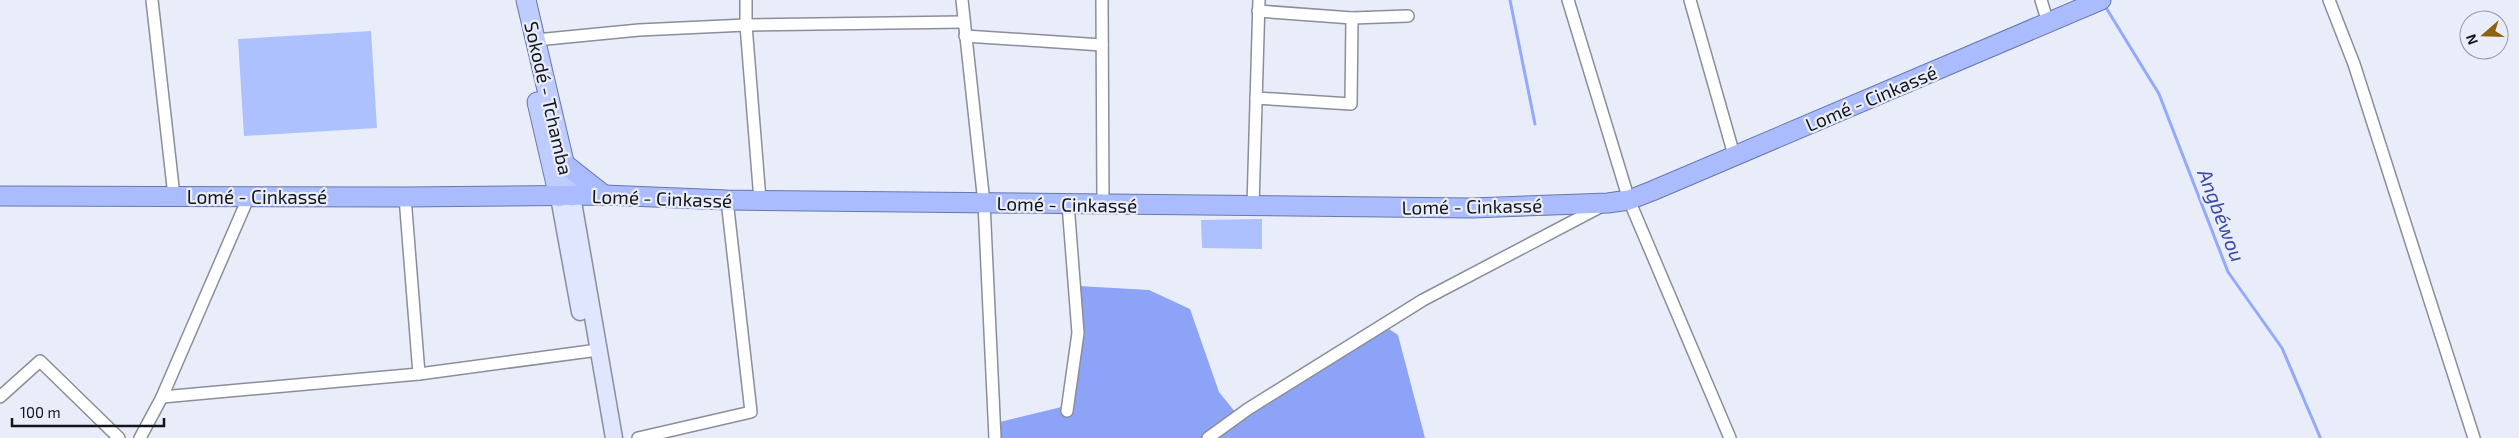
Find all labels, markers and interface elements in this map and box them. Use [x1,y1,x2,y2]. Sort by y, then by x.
north arrow [2459,10,2509,60]
street label: Sokodé - Tchamba [520,19,578,177]
text: N [2462,32,2481,47]
street label: Lomé - Cinkassé [1802,60,1940,136]
water label: Angbéwou [2193,164,2251,265]
street label: Lomé - Cinkassé [591,184,733,212]
street label: Lomé - Cinkassé [187,185,327,208]
street label: Lomé - Cinkassé [997,191,1137,217]
street label: Lomé - Cinkassé [1402,193,1542,219]
scale bar [12,396,165,428]
text: 100 m [20,403,61,421]

